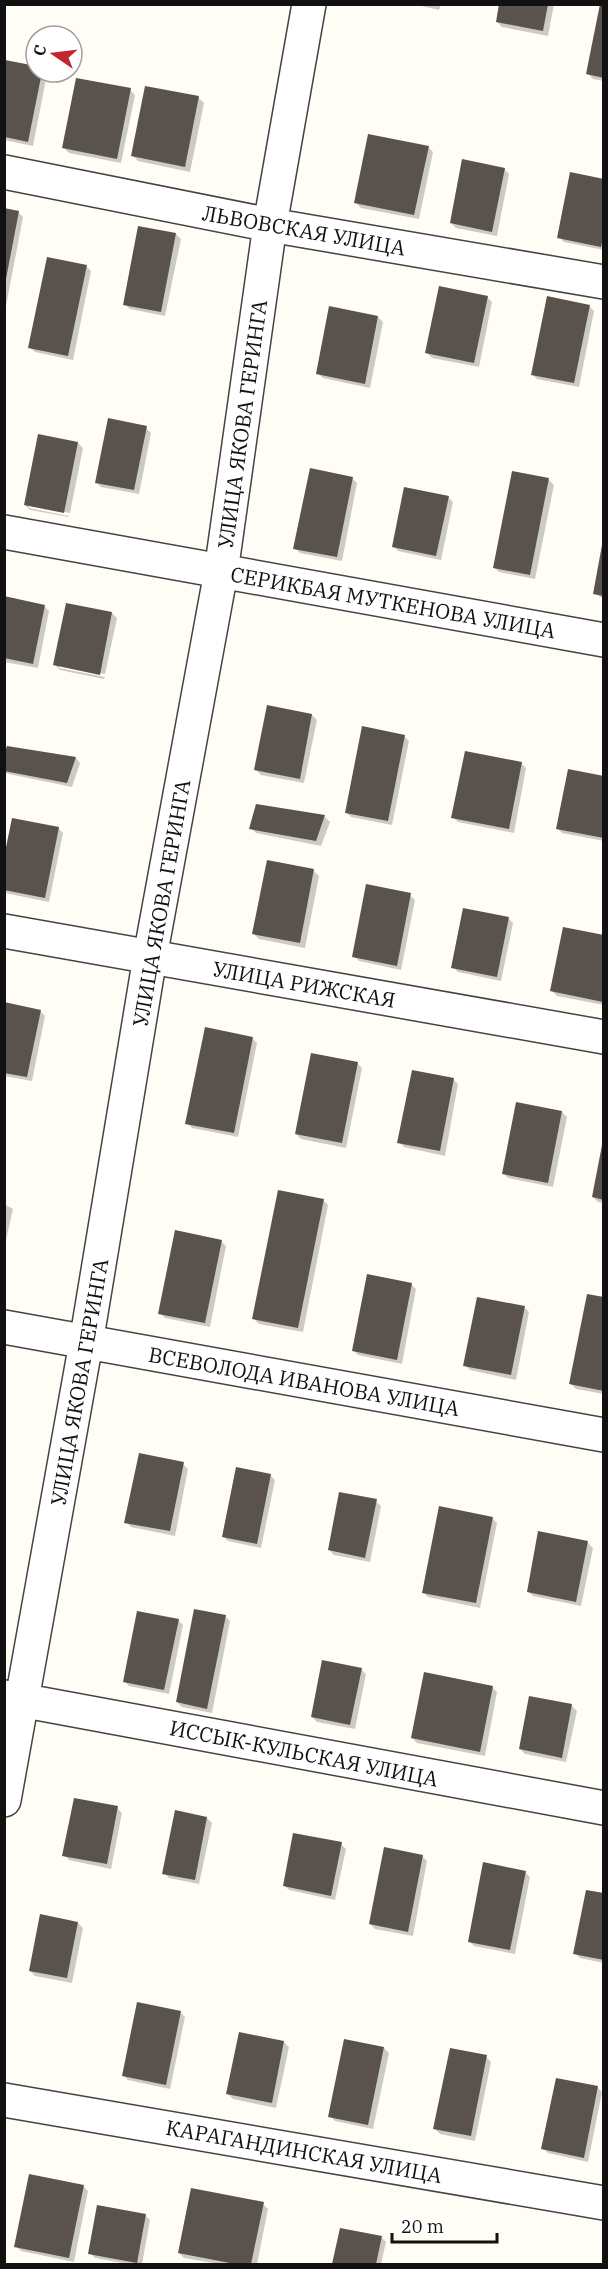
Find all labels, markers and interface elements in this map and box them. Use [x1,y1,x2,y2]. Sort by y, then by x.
north arrow [24,24,84,84]
text: С [28,43,50,58]
street label: ЛЬВОВСКАЯ УЛИЦА [200,198,408,262]
street label: УЛИЦА ЯКОВА ГЕРИНГА [211,297,273,550]
street label: СЕРИКБАЯ МУТКЕНОВА УЛИЦА [228,560,558,644]
street label: УЛИЦА ЯКОВА ГЕРИНГА [125,777,197,1029]
street label: УЛИЦА РИЖСКАЯ [210,954,398,1014]
street label: УЛИЦА ЯКОВА ГЕРИНГА [43,1256,115,1508]
street label: ВСЕВОЛОДА ИВАНОВА УЛИЦА [146,1340,462,1422]
street label: ИССЫК-КУЛЬСКАЯ УЛИЦА [167,1713,441,1793]
street label: КАРАГАНДИНСКАЯ УЛИЦА [164,2113,445,2189]
scale bar [392,2206,497,2244]
text: 20 m [401,2215,444,2238]

